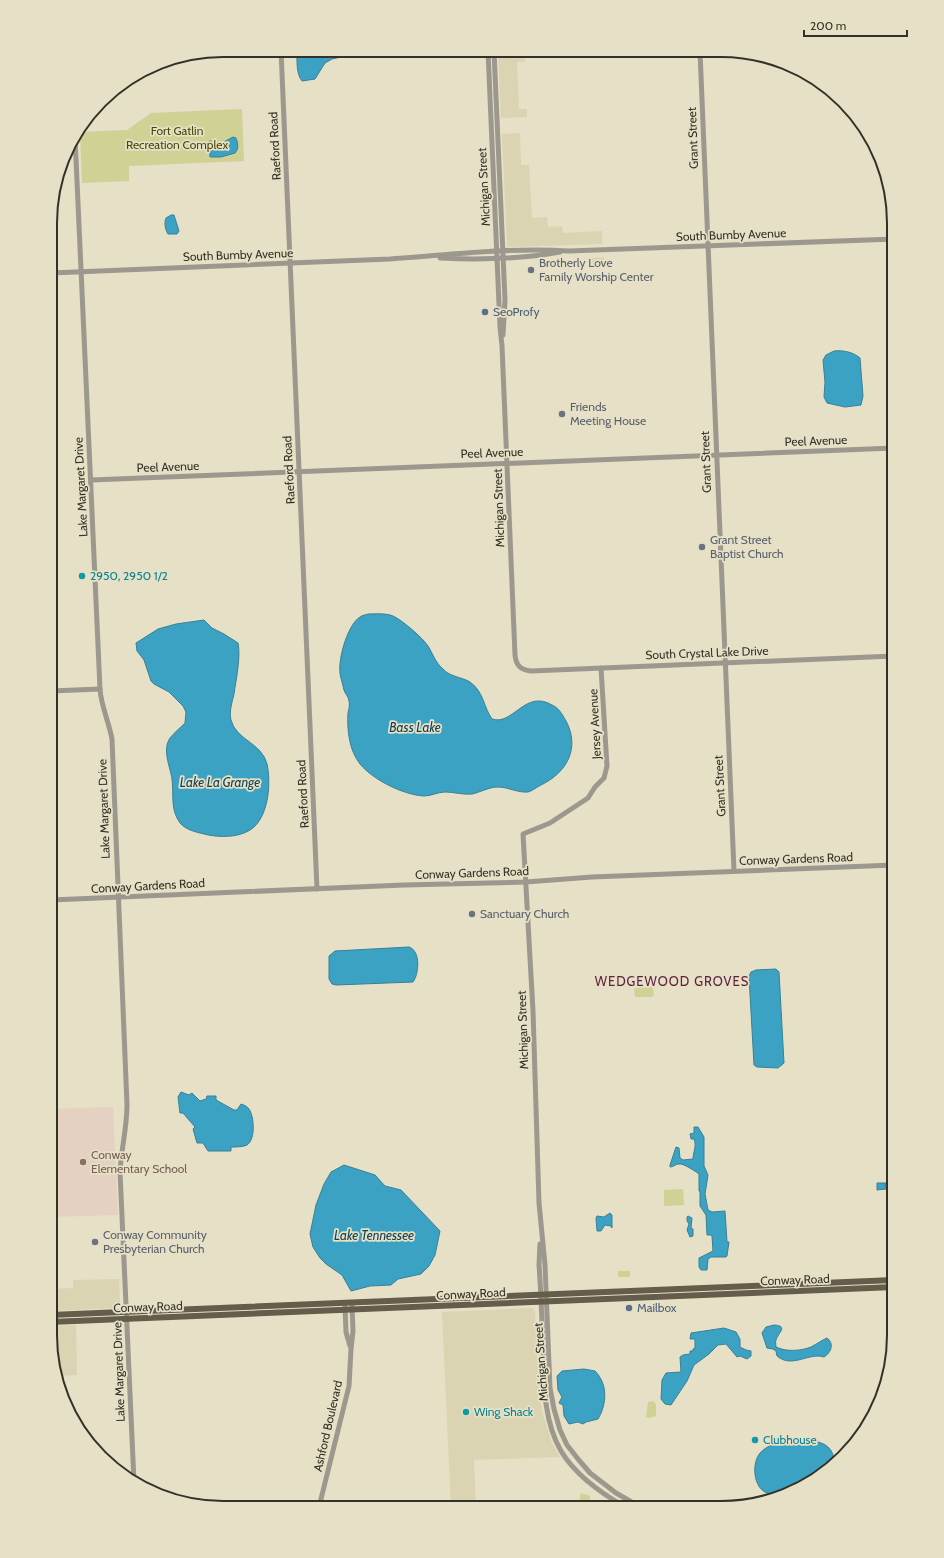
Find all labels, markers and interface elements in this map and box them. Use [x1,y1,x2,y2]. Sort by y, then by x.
scale bar [804,12,907,38]
text: 200 m [810,18,846,33]
street label: Grant Street [684,107,701,169]
street label: Raeford Road [265,111,284,181]
park label: Fort Gatlin Recreation Complex [126,123,228,152]
street label: Michigan Street [474,147,493,227]
street label: South Bumby Avenue [676,225,786,244]
street label: South Bumby Avenue [183,245,293,264]
place label: Brotherly Love Family Worship Center [539,255,654,284]
marker: Brotherly Love Family Worship Center [526,265,536,275]
place label: SeoProfy [493,304,540,319]
marker: SeoProfy [480,307,490,317]
place label: Friends Meeting House [570,399,646,428]
marker: Friends Meeting House [557,409,567,419]
street label: Grant Street [697,431,714,493]
street label: Peel Avenue [784,432,848,449]
street label: Raeford Road [279,435,298,505]
street label: Lake Margaret Drive [70,437,91,537]
street label: Peel Avenue [460,444,524,461]
street label: Peel Avenue [136,458,200,475]
street label: Michigan Street [490,468,507,548]
place label: Grant Street Baptist Church [710,532,784,561]
marker: Grant Street Baptist Church [697,542,707,552]
place label: 2950, 2950 1/2 [90,568,168,583]
marker: 2950, 2950 1/2 [77,571,87,581]
street label: South Crystal Lake Drive [645,643,769,662]
street label: Jersey Avenue [585,688,604,761]
water label: Bass Lake [389,719,441,735]
street label: Grant Street [710,755,729,817]
street label: Lake Margaret Drive [94,759,113,859]
street label: Raeford Road [293,759,312,829]
water label: Lake La Grange [180,774,260,790]
street label: Conway Gardens Road [739,849,853,868]
street label: Conway Gardens Road [415,863,529,882]
street label: Conway Gardens Road [91,875,205,896]
place label: Sanctuary Church [480,906,569,921]
marker: Sanctuary Church [467,909,477,919]
district label: WEDGEWOOD GROVES [595,973,749,989]
street label: Michigan Street [514,990,531,1070]
place label: Conway Elementary School [91,1147,187,1176]
marker: Conway Elementary School [78,1157,88,1167]
place label: Conway Community Presbyterian Church [103,1227,207,1256]
water label: Lake Tennessee [334,1227,414,1243]
marker: Conway Community Presbyterian Church [90,1237,100,1247]
street label: Conway Road [760,1271,830,1288]
street label: Conway Road [436,1284,506,1303]
street label: Conway Road [113,1298,183,1315]
place label: Mailbox [637,1300,677,1315]
marker: Mailbox [624,1303,634,1313]
street label: Lake Margaret Drive [109,1322,128,1422]
street label: Michigan Street [530,1322,551,1402]
street label: Ashford Boulevard [310,1379,345,1473]
place label: Wing Shack [474,1404,534,1419]
marker: Wing Shack [461,1407,471,1417]
place label: Clubhouse [763,1432,817,1447]
marker: Clubhouse [750,1435,760,1445]

